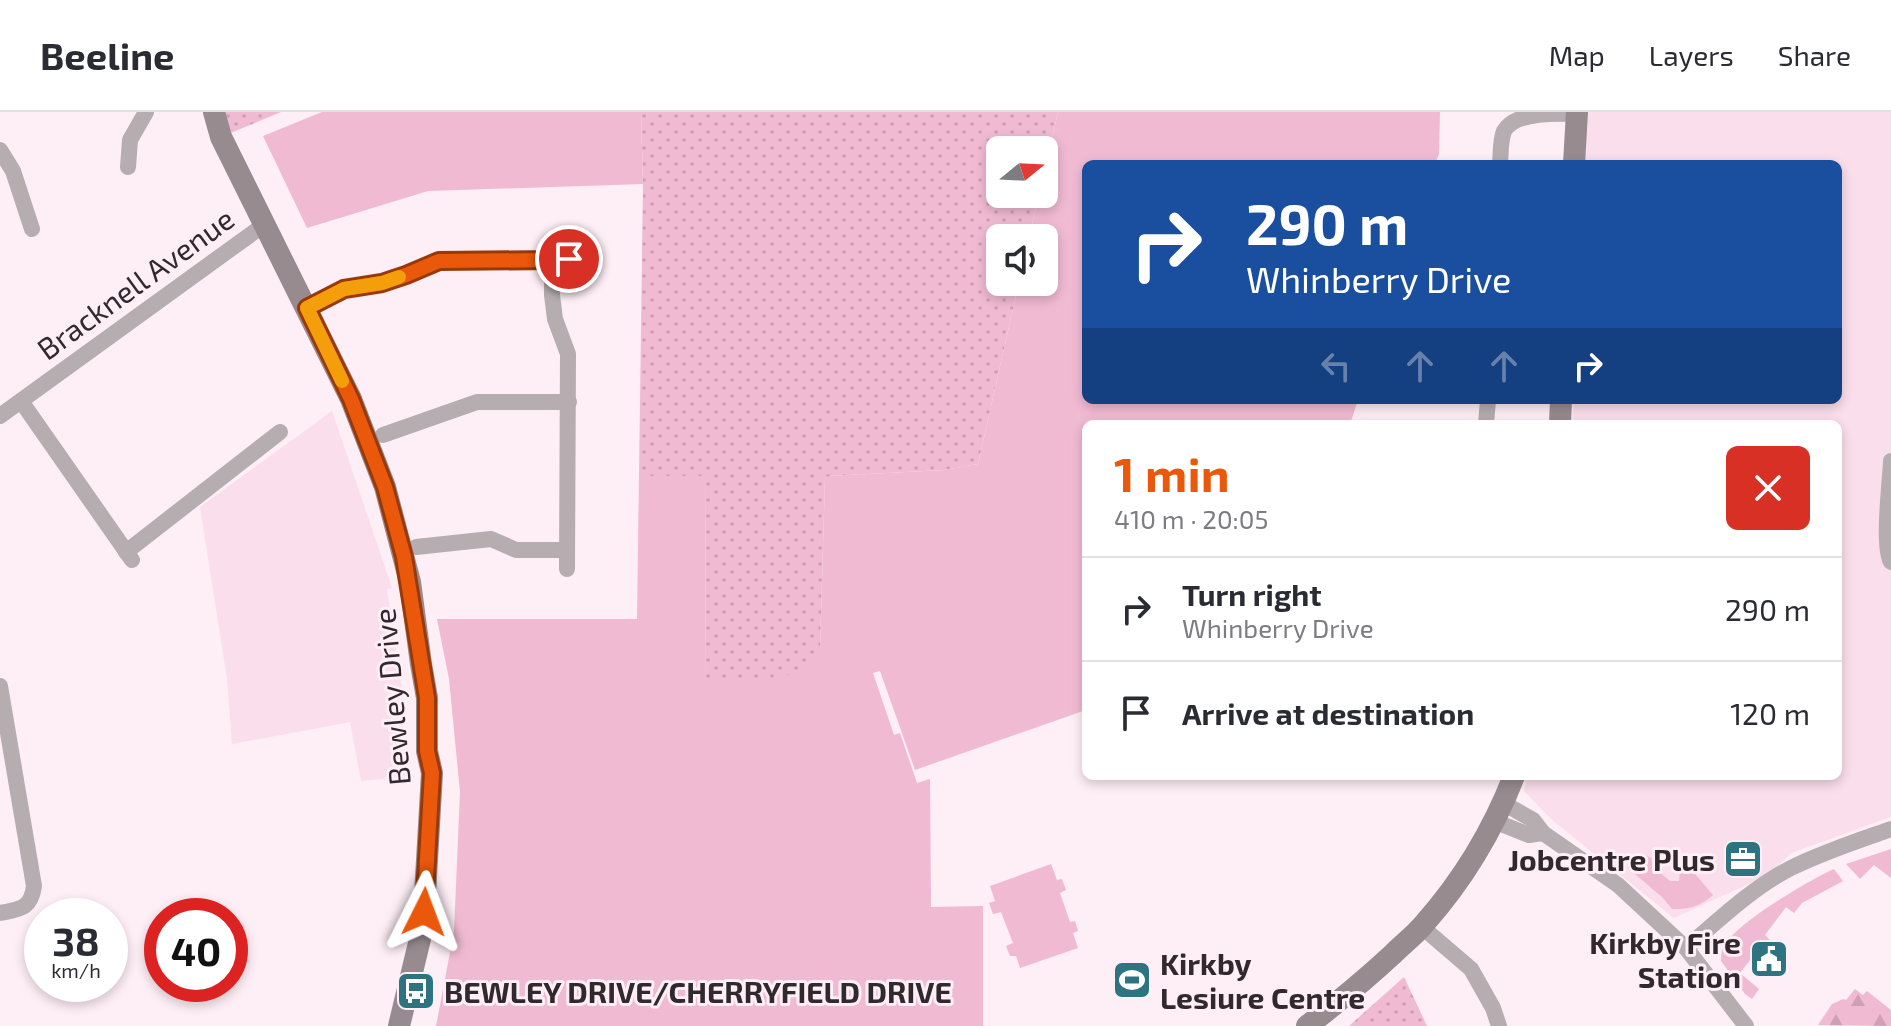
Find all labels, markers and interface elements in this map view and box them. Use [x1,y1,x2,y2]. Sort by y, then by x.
text: Beeline [40,32,174,78]
text: Map [1549,38,1605,72]
text: Layers [1649,38,1734,72]
text: Share [1778,38,1851,72]
north arrow [986,136,1058,208]
map controls [986,136,1058,296]
text: 290 m [1246,189,1408,256]
icon: right [1114,192,1218,296]
street label: Bracknell Avenue [30,200,240,366]
button: sound [986,224,1058,296]
pin [535,225,603,293]
icon: arrive [547,237,591,281]
text: Whinberry Drive [1246,257,1511,300]
icon: left [1314,344,1358,388]
icon: ahead [1398,344,1442,388]
icon: ahead [1482,344,1526,388]
icon: right [1566,344,1610,388]
text: 1 min [1114,444,1230,502]
button: close [1726,446,1810,530]
text: 410 m · 20:05 [1114,503,1268,534]
text: Turn right [1182,576,1322,612]
icon: right [1114,587,1158,631]
text: 290 m [1725,591,1810,627]
street label: Bewley Drive [365,607,417,787]
text: Whinberry Drive [1182,612,1374,643]
icon: arrive [1114,691,1158,735]
text: Arrive at destination [1182,695,1474,731]
text: 120 m [1730,695,1810,731]
office icon: Jobcentre Plus [1722,838,1764,880]
place label: Jobcentre Plus [1508,841,1715,877]
position arrow [382,870,466,954]
speed limit sign: 40 [144,898,248,1002]
text: 38 [52,916,100,964]
place label: Kirkby Fire Station [1589,924,1741,994]
public building icon: Kirkby Fire Station [1748,938,1790,980]
place label: Kirkby Lesiure Centre [1160,945,1365,1015]
text: km/h [51,958,101,982]
sports icon: Kirkby Lesiure Centre [1111,959,1153,1001]
bus stop icon: BEWLEY DRIVE/CHERRYFIELD DRIVE [395,970,437,1012]
place label: BEWLEY DRIVE/CHERRYFIELD DRIVE [444,973,952,1009]

